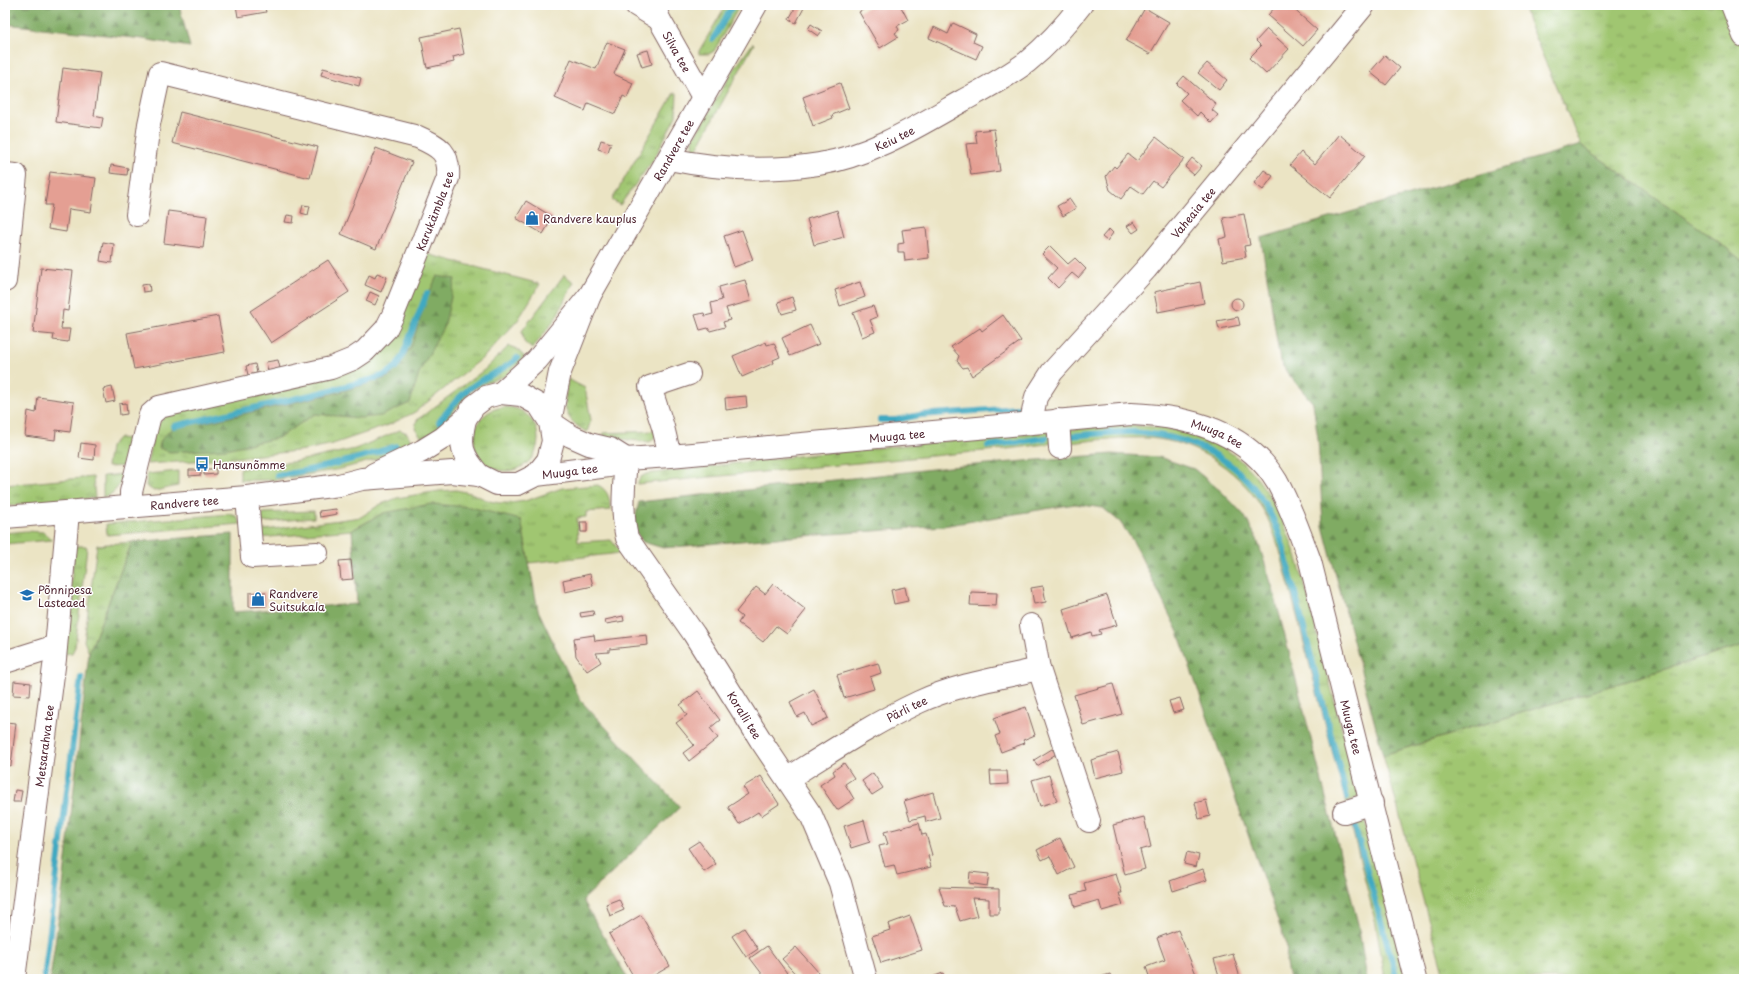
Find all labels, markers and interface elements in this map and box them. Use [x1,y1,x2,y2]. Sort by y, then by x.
street label: Silva tee [659,28,696,75]
street label: Randvere tee [649,116,698,184]
street label: Keiu tee [872,121,917,155]
street label: Karukämbla tee [411,171,457,253]
street label: Vaheaia tee [1166,183,1219,242]
shop icon: Randvere kauplus [524,210,540,226]
place label: Randvere kauplus [543,210,637,227]
street label: Muuga tee [1189,414,1247,452]
street label: Muuga tee [868,424,926,446]
bus stop icon: Hansunõmme [194,456,210,472]
place label: Hansunõmme [213,456,285,473]
street label: Muuga tee [541,459,599,483]
street label: Randvere tee [149,491,219,513]
place label: Põnnipesa Lasteaed [38,581,92,611]
place label: Randvere Suitsukala [269,585,325,615]
school or university icon: Põnnipesa Lasteaed [19,587,35,603]
shop icon: Randvere Suitsukala [250,591,266,607]
street label: Koralli tee [723,688,766,742]
street label: Pärli tee [883,691,930,726]
street label: Muuga tee [1337,698,1367,756]
street label: Metsarahva tee [30,703,58,788]

